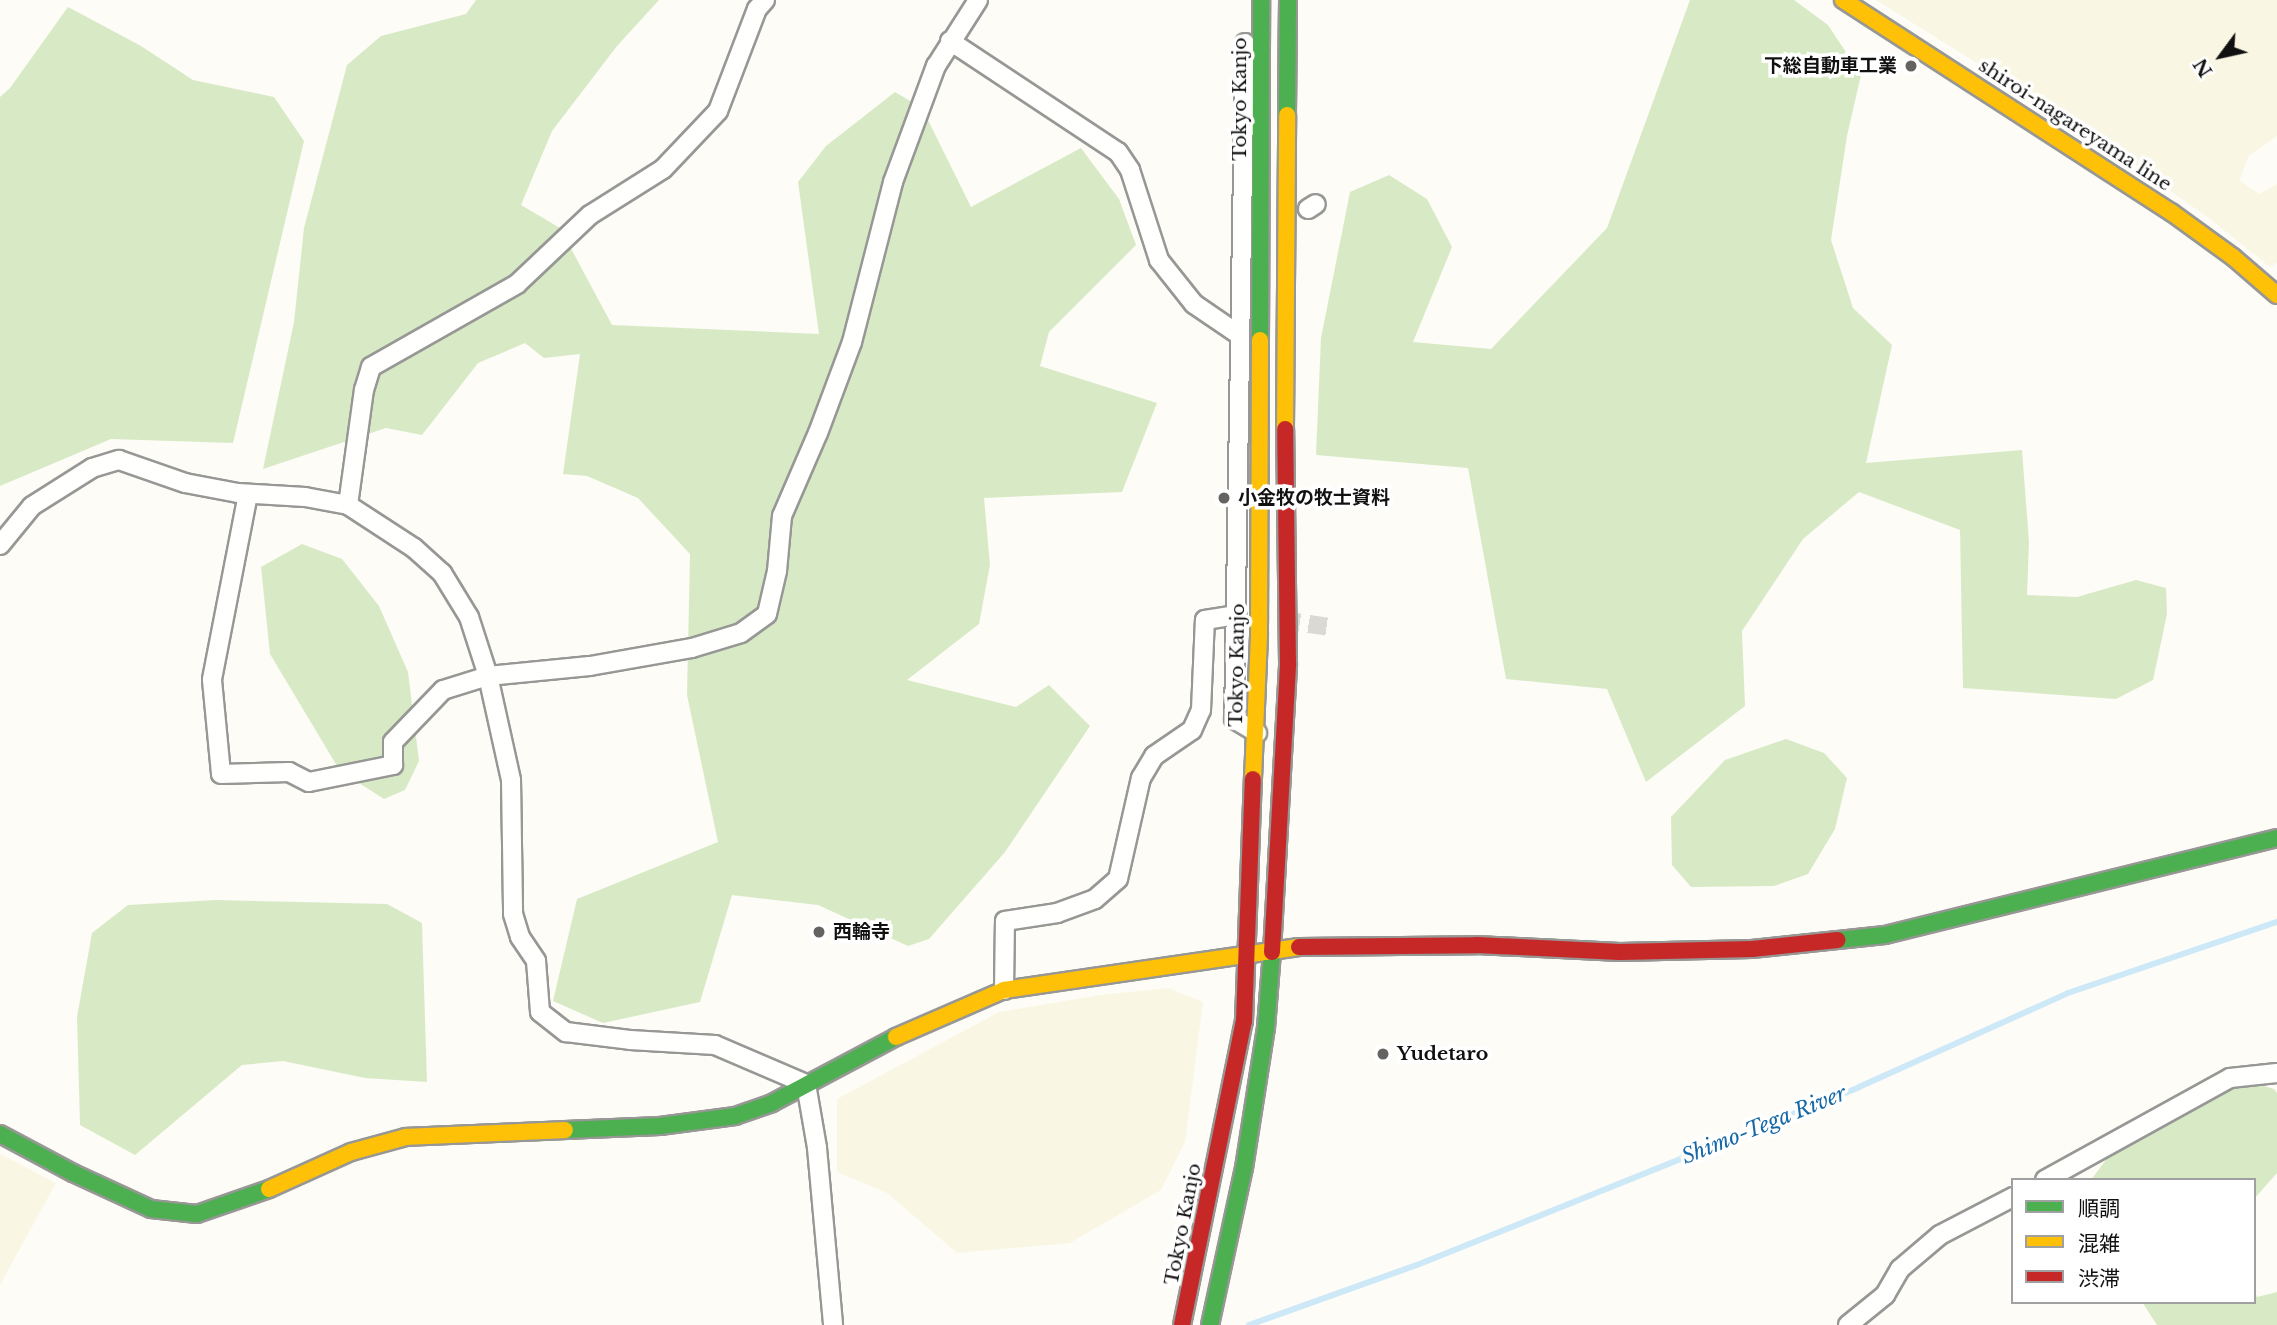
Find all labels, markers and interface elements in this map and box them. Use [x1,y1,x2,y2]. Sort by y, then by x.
north arrow [2186,21,2256,91]
street label: Tokyo Kanjo [1229,37,1251,161]
street label: shiroi-nagareyama line [1974,54,2176,196]
text: N [2188,54,2217,81]
place label: 下総自動車工業 [1764,55,1897,77]
marker: 下総自動車工業 [1903,58,1919,74]
place label: 小金牧の牧士資料 [1238,487,1390,509]
marker: 小金牧の牧士資料 [1216,490,1232,506]
street label: Tokyo Kanjo [1225,603,1249,727]
place label: 西輪寺 [833,921,890,943]
marker: 西輪寺 [811,924,827,940]
place label: Yudetaro [1397,1043,1488,1065]
marker: Yudetaro [1375,1046,1391,1062]
water label: Shimo-Tega River [1678,1080,1850,1170]
street label: Tokyo Kanjo [1160,1161,1206,1287]
legend [2011,1178,2256,1304]
text: 順調 [2078,1196,2120,1222]
text: 混雑 [2078,1231,2120,1257]
text: 渋滞 [2078,1266,2120,1292]

